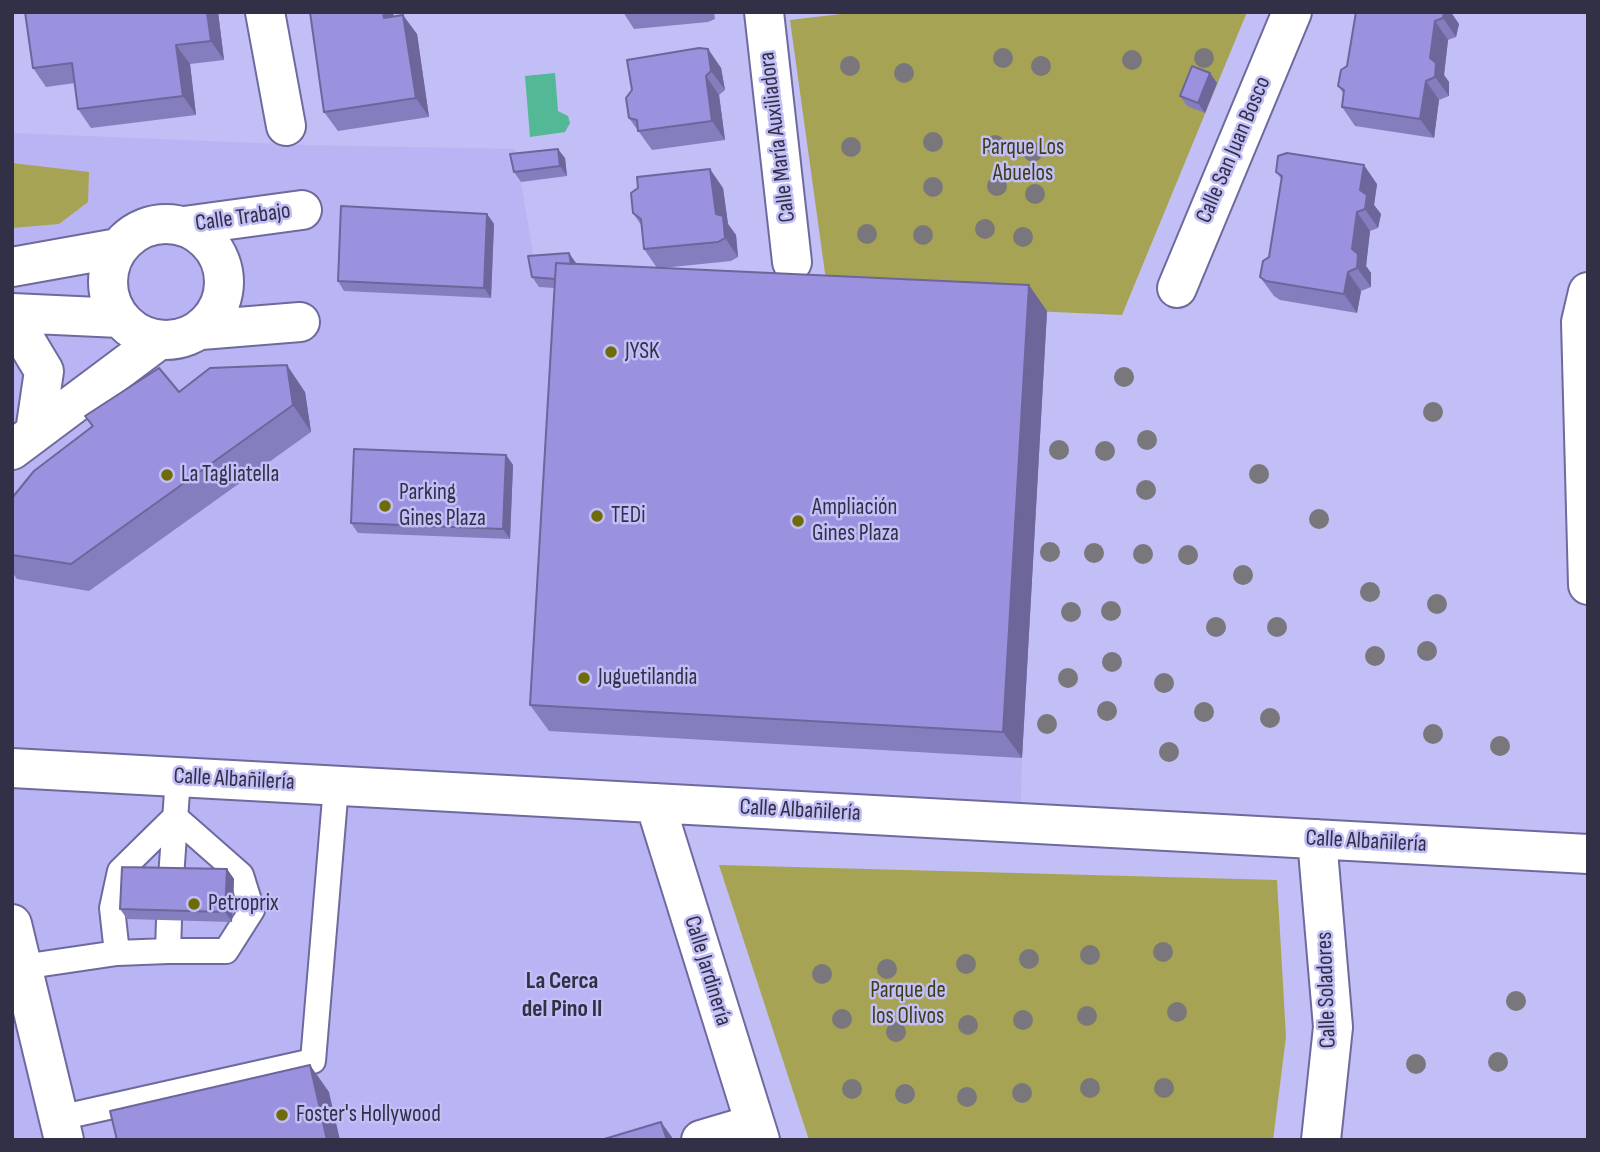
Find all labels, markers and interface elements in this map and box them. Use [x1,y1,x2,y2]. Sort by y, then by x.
street label: Calle María Auxiliadora [754,50,802,224]
street label: Calle San Juan Bosco [1191,73,1277,227]
park label: Parque Los Abuelos [982,134,1064,188]
street label: Calle Trabajo [194,198,292,238]
place label: JYSK [625,338,659,366]
marker: JYSK [603,344,619,360]
place label: La Tagliatella [181,461,279,489]
marker: La Tagliatella [159,467,175,483]
place label: Parking Gines Plaza [399,479,486,533]
place label: Ampliación Gines Plaza [812,494,899,548]
marker: Parking Gines Plaza [377,498,393,514]
place label: TEDi [611,502,645,530]
marker: TEDi [589,508,605,524]
marker: Ampliación Gines Plaza [790,513,806,529]
place label: Juguetilandia [598,664,697,692]
marker: Juguetilandia [576,670,592,686]
street label: Calle Albañilería [173,763,295,797]
street label: Calle Albañilería [739,794,861,828]
street label: Calle Albañilería [1305,825,1427,859]
place label: Petroprix [208,890,279,918]
marker: Petroprix [186,896,202,912]
street label: Calle Jardinería [677,913,737,1029]
street label: Calle Soladores [1311,931,1343,1049]
district label: La Cerca del Pino II [522,968,602,1024]
park label: Parque de los Olivos [870,977,946,1031]
place label: Foster's Hollywood [296,1101,441,1129]
marker: Foster's Hollywood [274,1107,290,1123]

